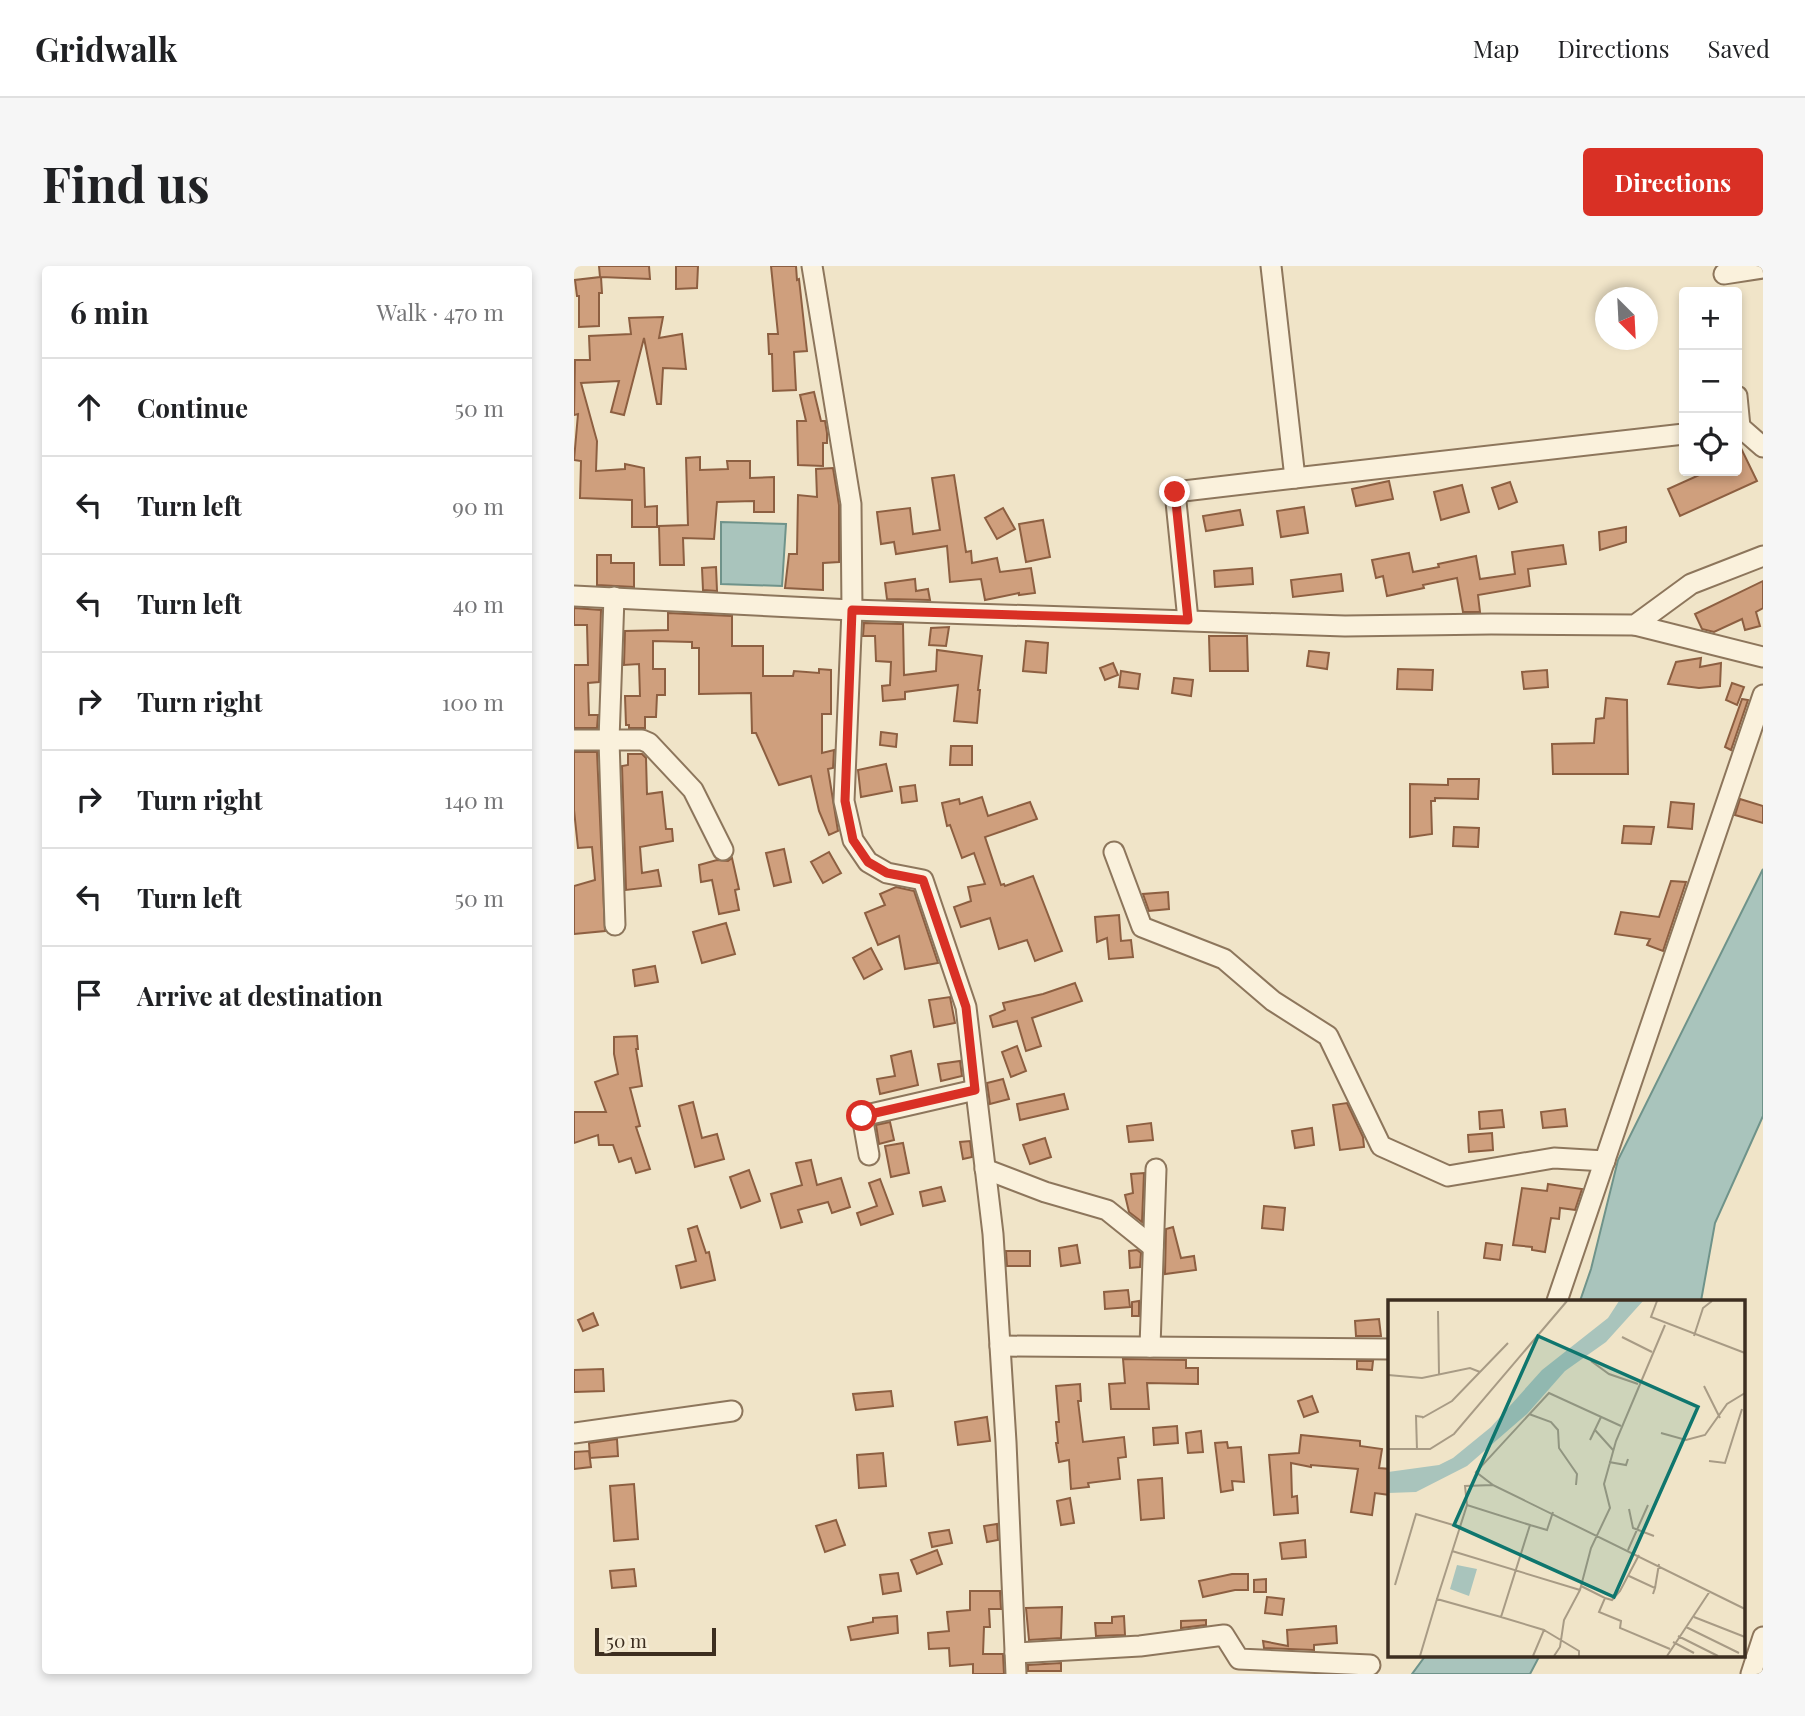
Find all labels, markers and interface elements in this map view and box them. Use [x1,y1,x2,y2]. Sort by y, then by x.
text: Gridwalk [35,26,177,70]
text: Map [1473,32,1519,64]
text: Directions [1557,32,1670,64]
text: Saved [1708,32,1770,64]
button: Directions [1583,148,1763,216]
text: Find us [42,150,210,215]
north arrow [1595,287,1658,350]
map controls [1679,287,1742,476]
button: + [1679,287,1742,350]
text: 6 min [70,292,149,332]
text: Walk · 470 m [377,296,504,327]
button: − [1679,350,1742,413]
icon: ahead [70,388,108,426]
text: Continue [137,390,248,425]
text: 50 m [455,392,504,423]
button: locate [1679,413,1742,476]
route end [1159,476,1190,507]
icon: left [70,486,108,524]
text: Turn left [137,488,242,523]
text: 90 m [452,490,504,521]
icon: left [70,584,108,622]
text: Turn left [137,586,242,621]
text: 40 m [453,588,504,619]
icon: right [70,682,108,720]
text: Turn right [137,684,263,719]
text: 100 m [442,686,504,717]
icon: right [70,780,108,818]
text: Turn right [137,782,263,817]
text: 140 m [444,784,504,815]
icon: left [70,878,108,916]
text: Turn left [137,880,242,915]
text: 50 m [455,882,504,913]
icon: arrive [70,976,108,1014]
text: Arrive at destination [137,978,383,1013]
route start [846,1100,877,1131]
inset map [1388,1300,1745,1656]
scale bar [595,1625,716,1657]
text: 50 m [606,1627,647,1653]

